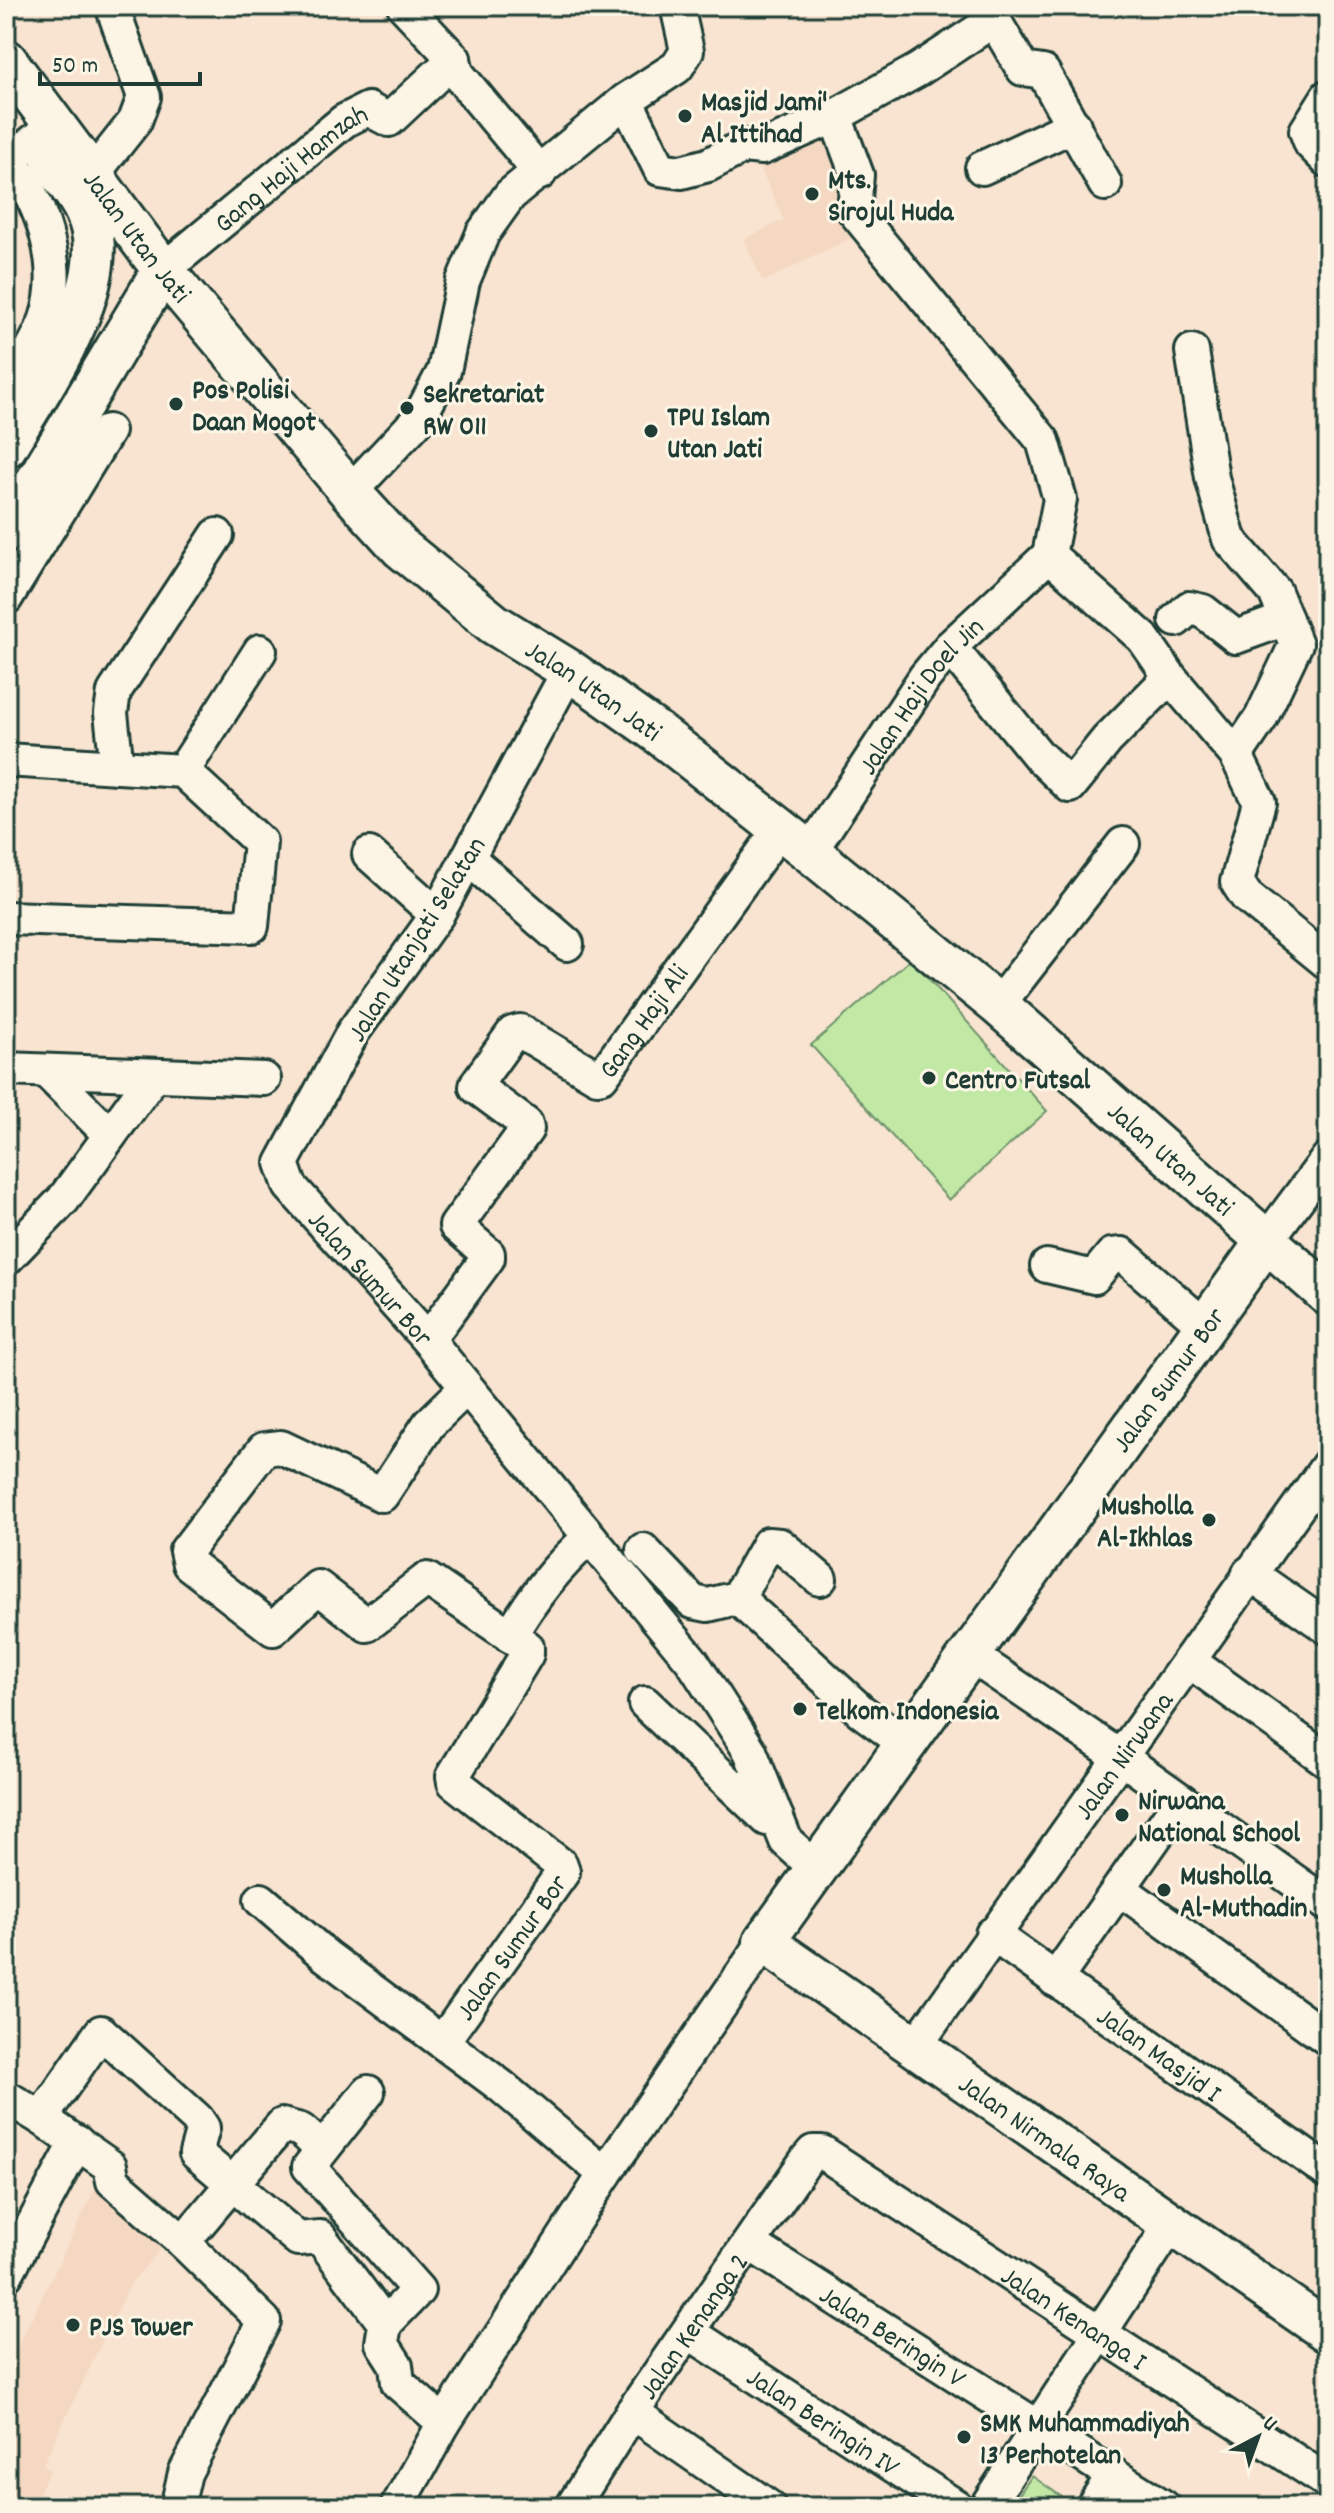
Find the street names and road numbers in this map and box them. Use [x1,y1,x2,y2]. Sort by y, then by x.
street label: Gang Haji Hamzah [207,97,377,245]
street label: Jalan Utan Jati [71,164,198,314]
street label: Jalan Haji Doel Jin [851,610,995,784]
street label: Jalan Utan Jati [516,633,668,754]
street label: Jalan Utanjati Selatan [340,830,499,1051]
street label: Gang Haji Ali [591,958,701,1089]
street label: Jalan Utan Jati [1096,1094,1241,1228]
street label: Jalan Sumur Bor [296,1203,440,1358]
street label: Jalan Sumur Bor [1105,1300,1238,1463]
street label: Jalan Nirwana [1067,1685,1186,1830]
street label: Jalan Sumur Bor [448,1867,580,2031]
street label: Jalan Masjid I [1087,1999,1228,2115]
street label: Jalan Nirmala Raya [948,2067,1138,2215]
street label: Jalan Kenanga 2 [631,2246,761,2410]
street label: Jalan Kenanga I [991,2259,1153,2384]
street label: Jalan Beringin V [810,2278,972,2401]
street label: Jalan Beringin IV [737,2360,906,2489]

